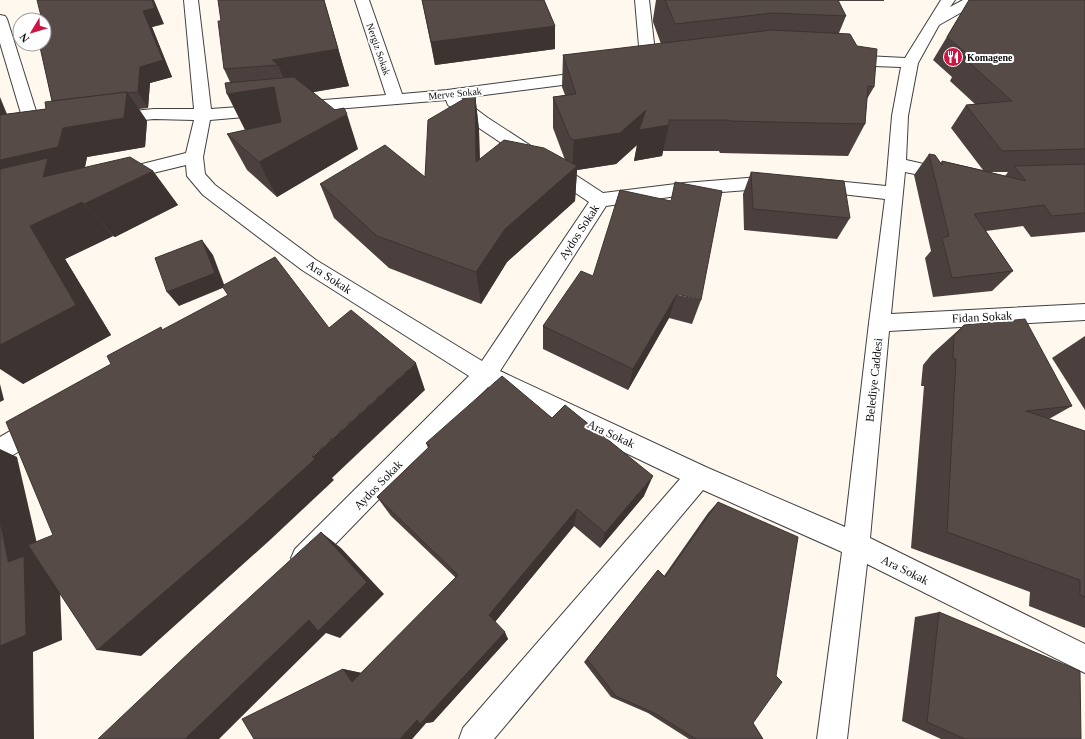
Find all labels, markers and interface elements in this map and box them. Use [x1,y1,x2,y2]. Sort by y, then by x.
north arrow [12,12,52,52]
street label: Nergiz Sokak [364,22,393,77]
text: N [17,31,31,45]
restaurant icon: Komagene [942,46,964,68]
place label: Komagene [967,52,1013,63]
street label: Merve Sokak [428,85,482,102]
street label: Aydos Sokak [556,202,602,262]
street label: Ara Sokak [304,257,354,297]
street label: Fidan Sokak [952,308,1012,326]
street label: Belediye Caddesi [863,337,885,423]
street label: Ara Sokak [585,417,637,451]
street label: Aydos Sokak [351,457,405,513]
street label: Ara Sokak [879,553,931,587]

